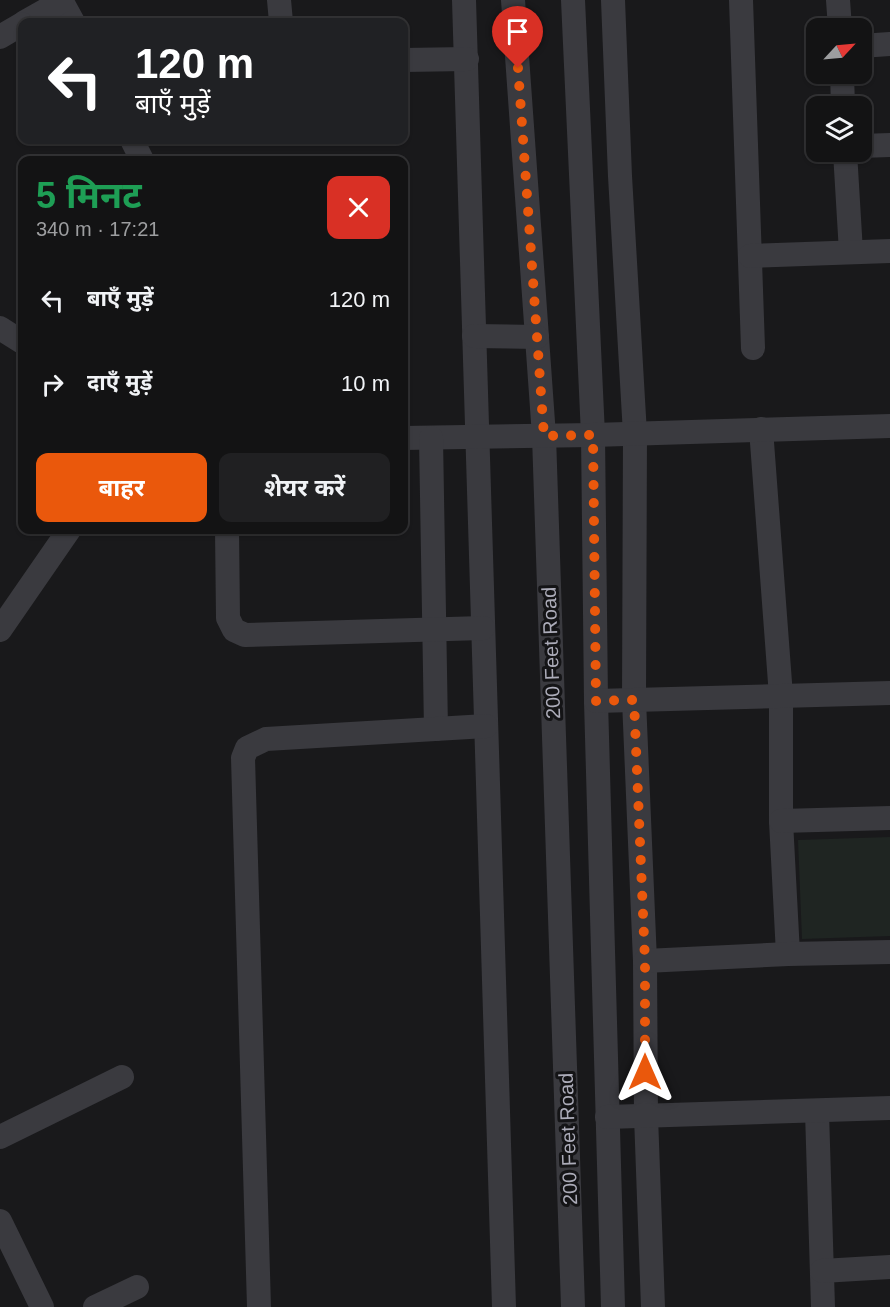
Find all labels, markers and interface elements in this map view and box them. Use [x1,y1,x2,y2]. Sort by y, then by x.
pin [492,6,543,68]
icon: arrive [501,15,534,48]
north arrow [806,18,872,84]
map controls [806,18,872,162]
text: 120 m [135,40,254,87]
icon: left [36,42,114,120]
text: बाएँ मुड़ें [135,89,210,119]
button: layers [806,96,872,162]
text: 5 मिनट [36,175,142,216]
button: close [327,176,390,239]
text: 340 m · 17:21 [36,218,159,240]
icon: left [36,284,69,317]
text: बाएँ मुड़ें [87,286,153,311]
text: 120 m [329,287,390,312]
icon: right [36,368,69,401]
text: दाएँ मुड़ें [87,370,152,395]
text: 10 m [341,371,390,396]
button: बाहर [36,453,207,522]
button: शेयर करें [219,453,390,522]
street label: 200 Feet Road [538,586,564,720]
position arrow [613,1040,677,1104]
street label: 200 Feet Road [555,1072,581,1206]

